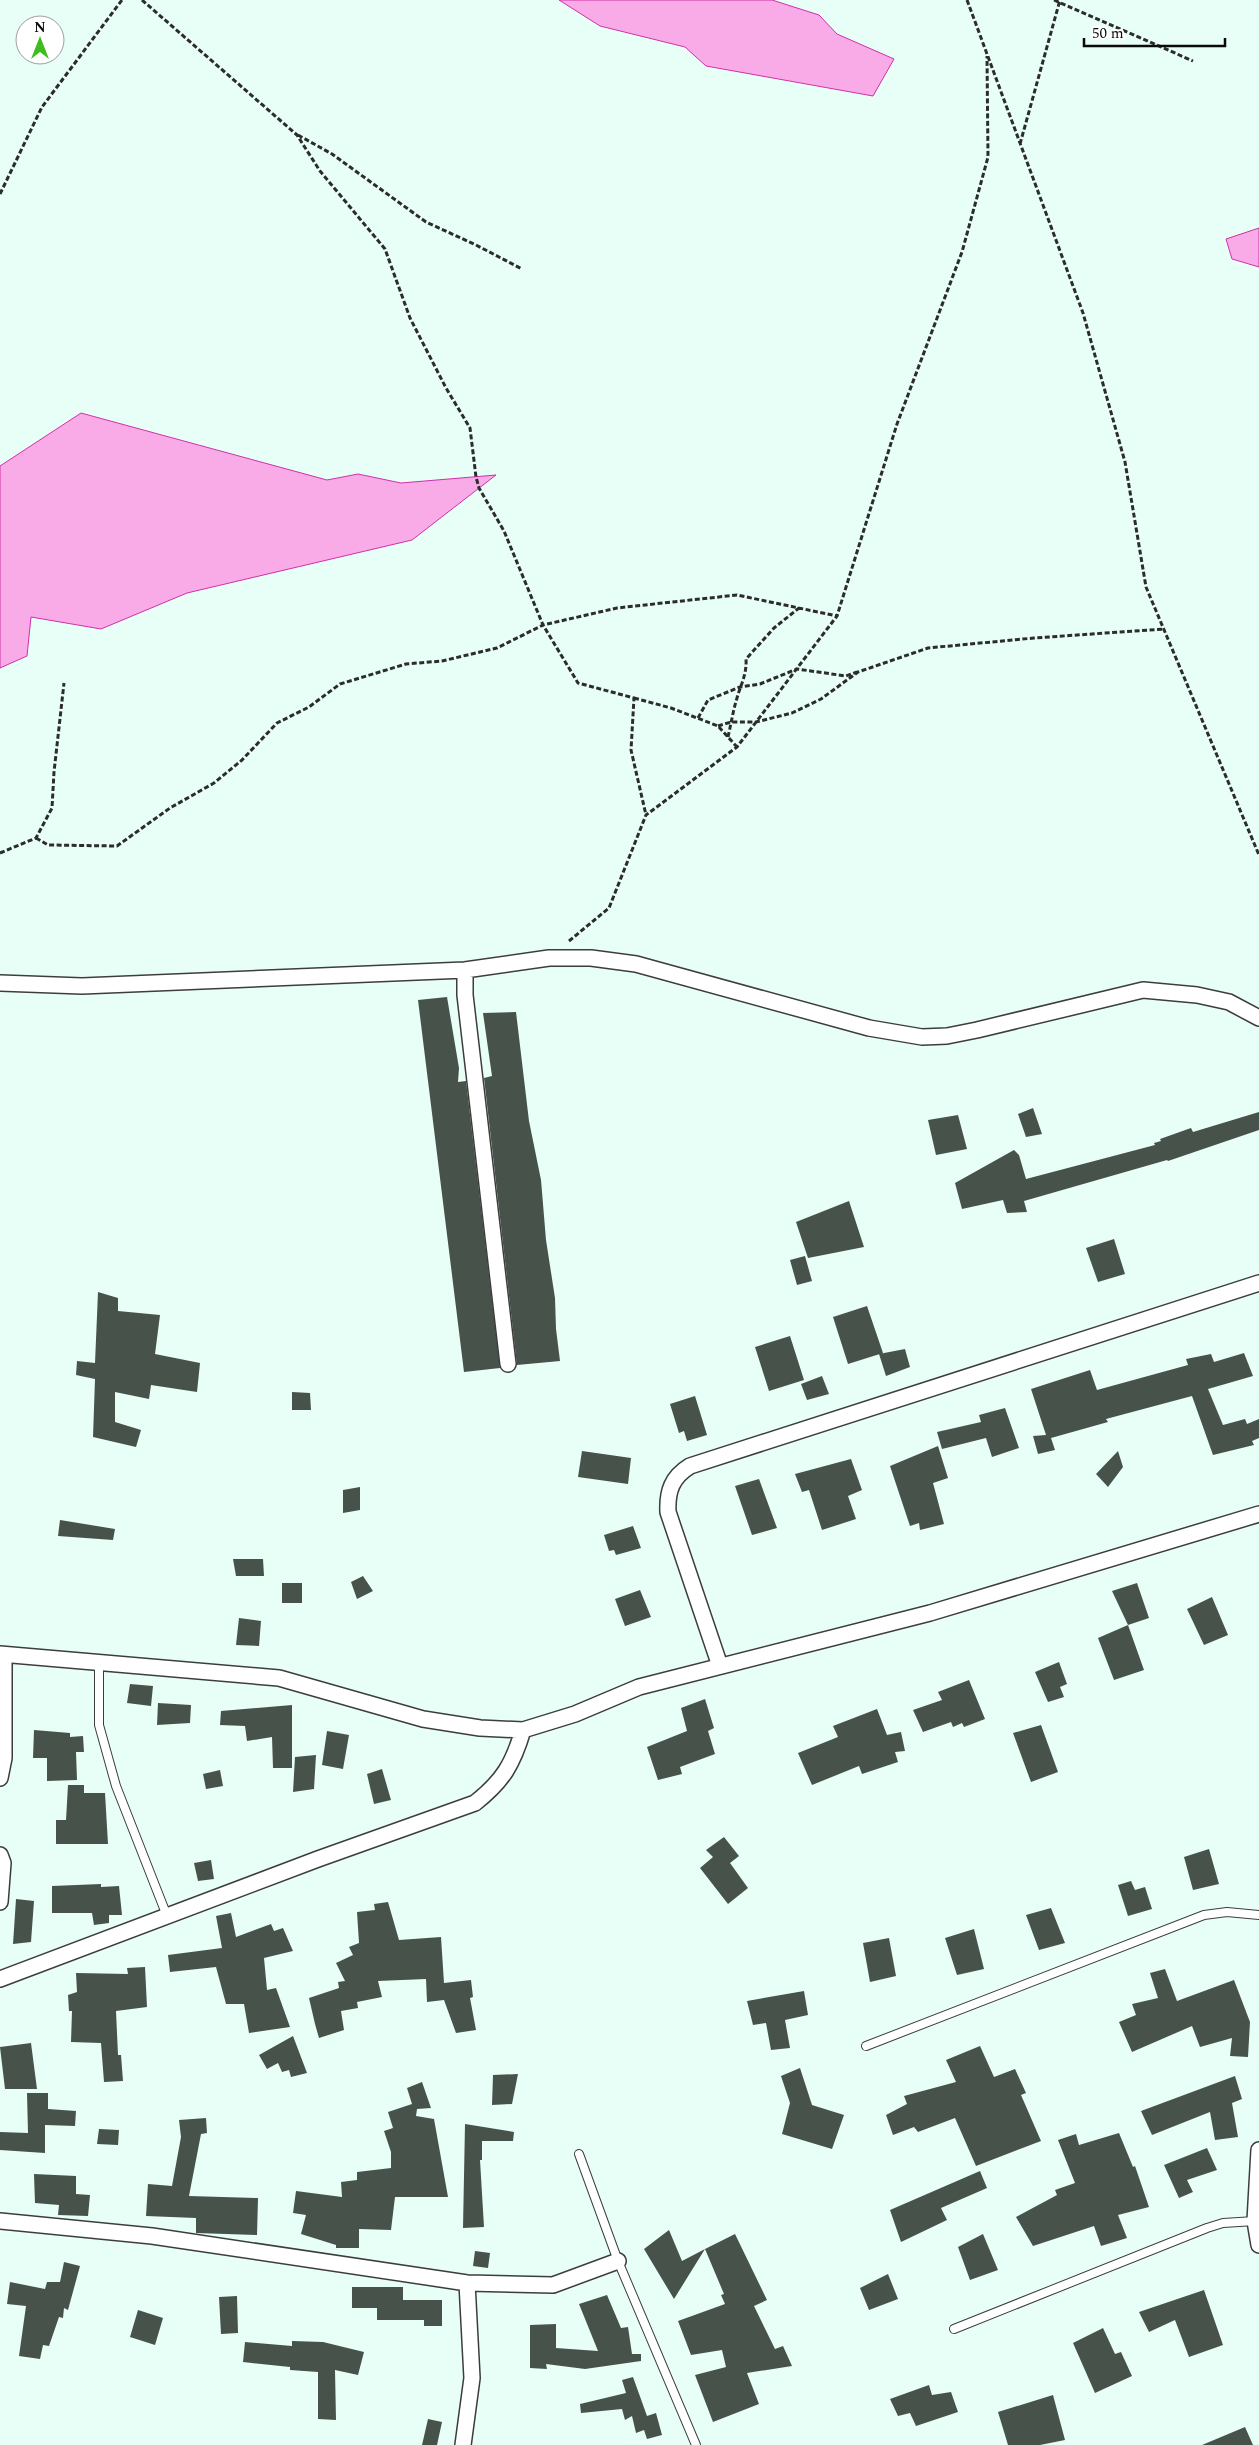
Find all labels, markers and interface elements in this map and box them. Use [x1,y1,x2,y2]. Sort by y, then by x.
north arrow [15,15,65,65]
scale bar [1084,15,1225,47]
text: N [34,17,46,38]
text: 50 m [1092,22,1124,45]

